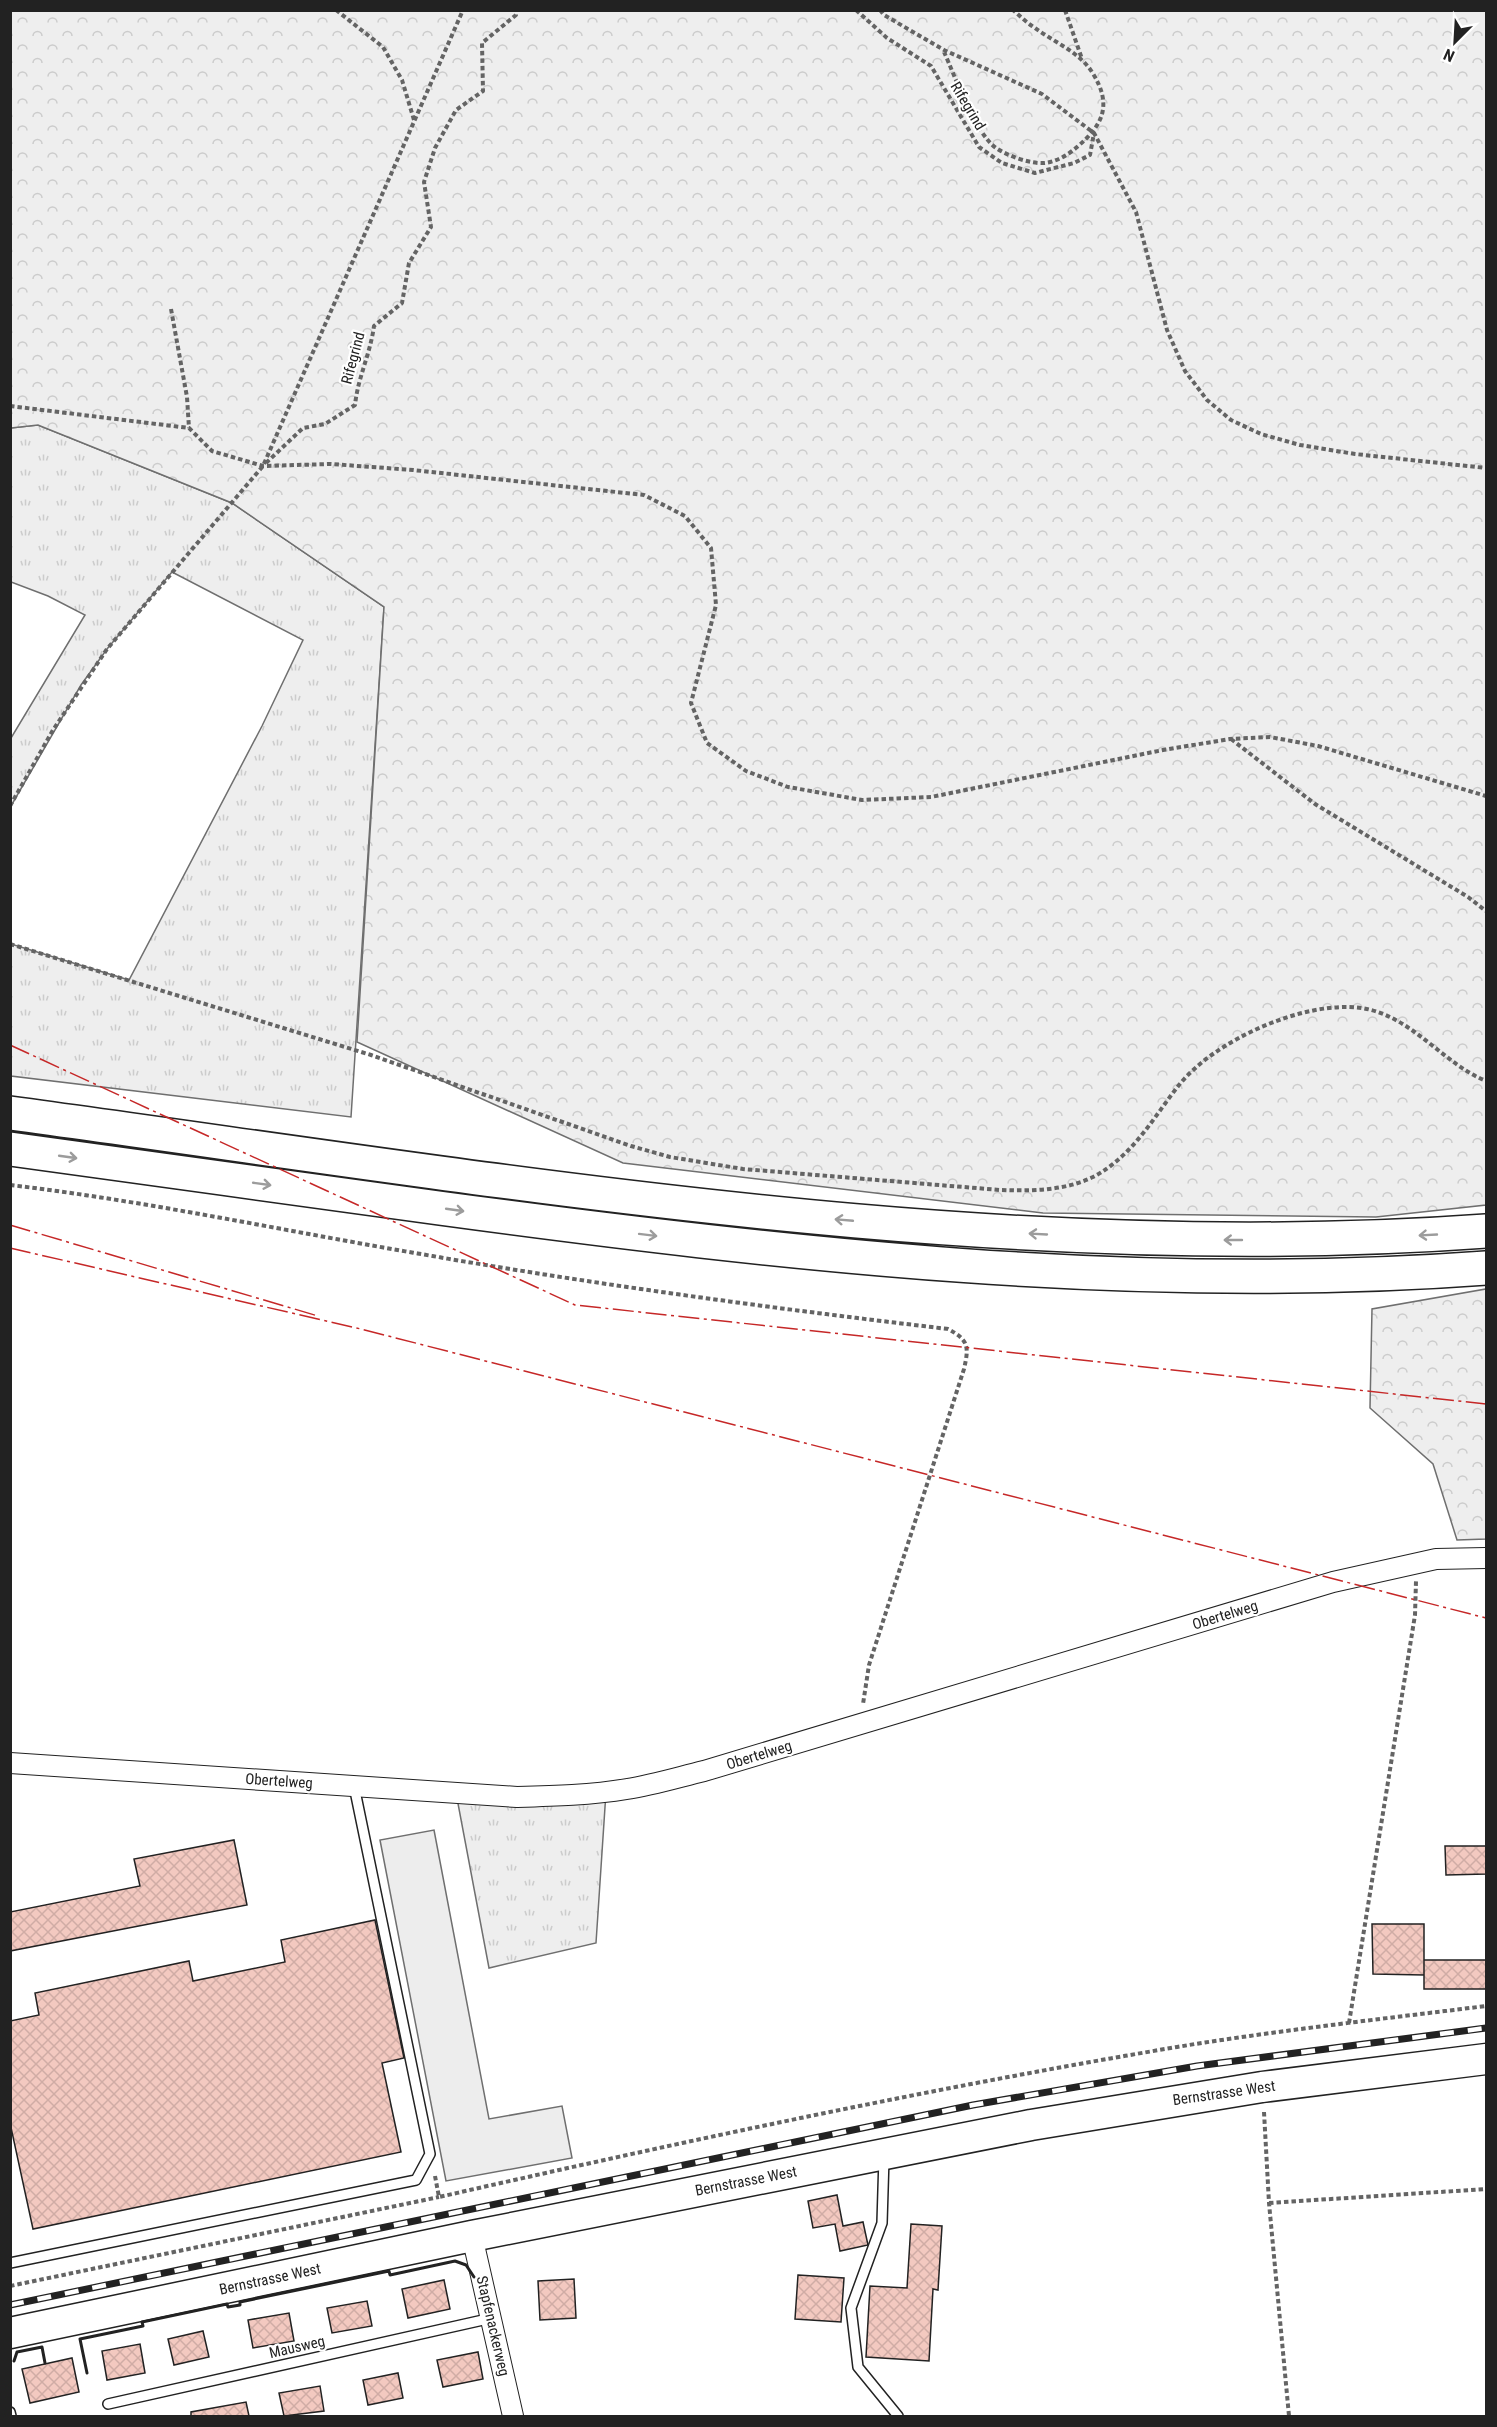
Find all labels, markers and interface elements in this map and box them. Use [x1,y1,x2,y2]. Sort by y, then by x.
north arrow [1425,12,1485,72]
text: N [1441,45,1457,66]
street label: Rifegrind [947,79,989,133]
street label: Rifegrind [337,330,369,386]
one-way arrow [58,1152,78,1163]
one-way arrow [251,1178,271,1189]
one-way arrow [445,1204,464,1215]
one-way arrow [834,1214,854,1225]
one-way arrow [1029,1229,1049,1240]
one-way arrow [638,1230,658,1241]
one-way arrow [1419,1230,1439,1241]
one-way arrow [1224,1234,1244,1246]
street label: Obertelweg [1190,1597,1260,1633]
street label: Obertelweg [724,1737,794,1773]
street label: Obertelweg [245,1770,313,1792]
street label: Bernstrasse West [1172,2077,1276,2109]
street label: Bernstrasse West [693,2162,799,2200]
street label: Bernstrasse West [218,2259,322,2299]
street label: Stapfenackerweg [473,2274,513,2378]
street label: Mausweg [267,2332,327,2362]

